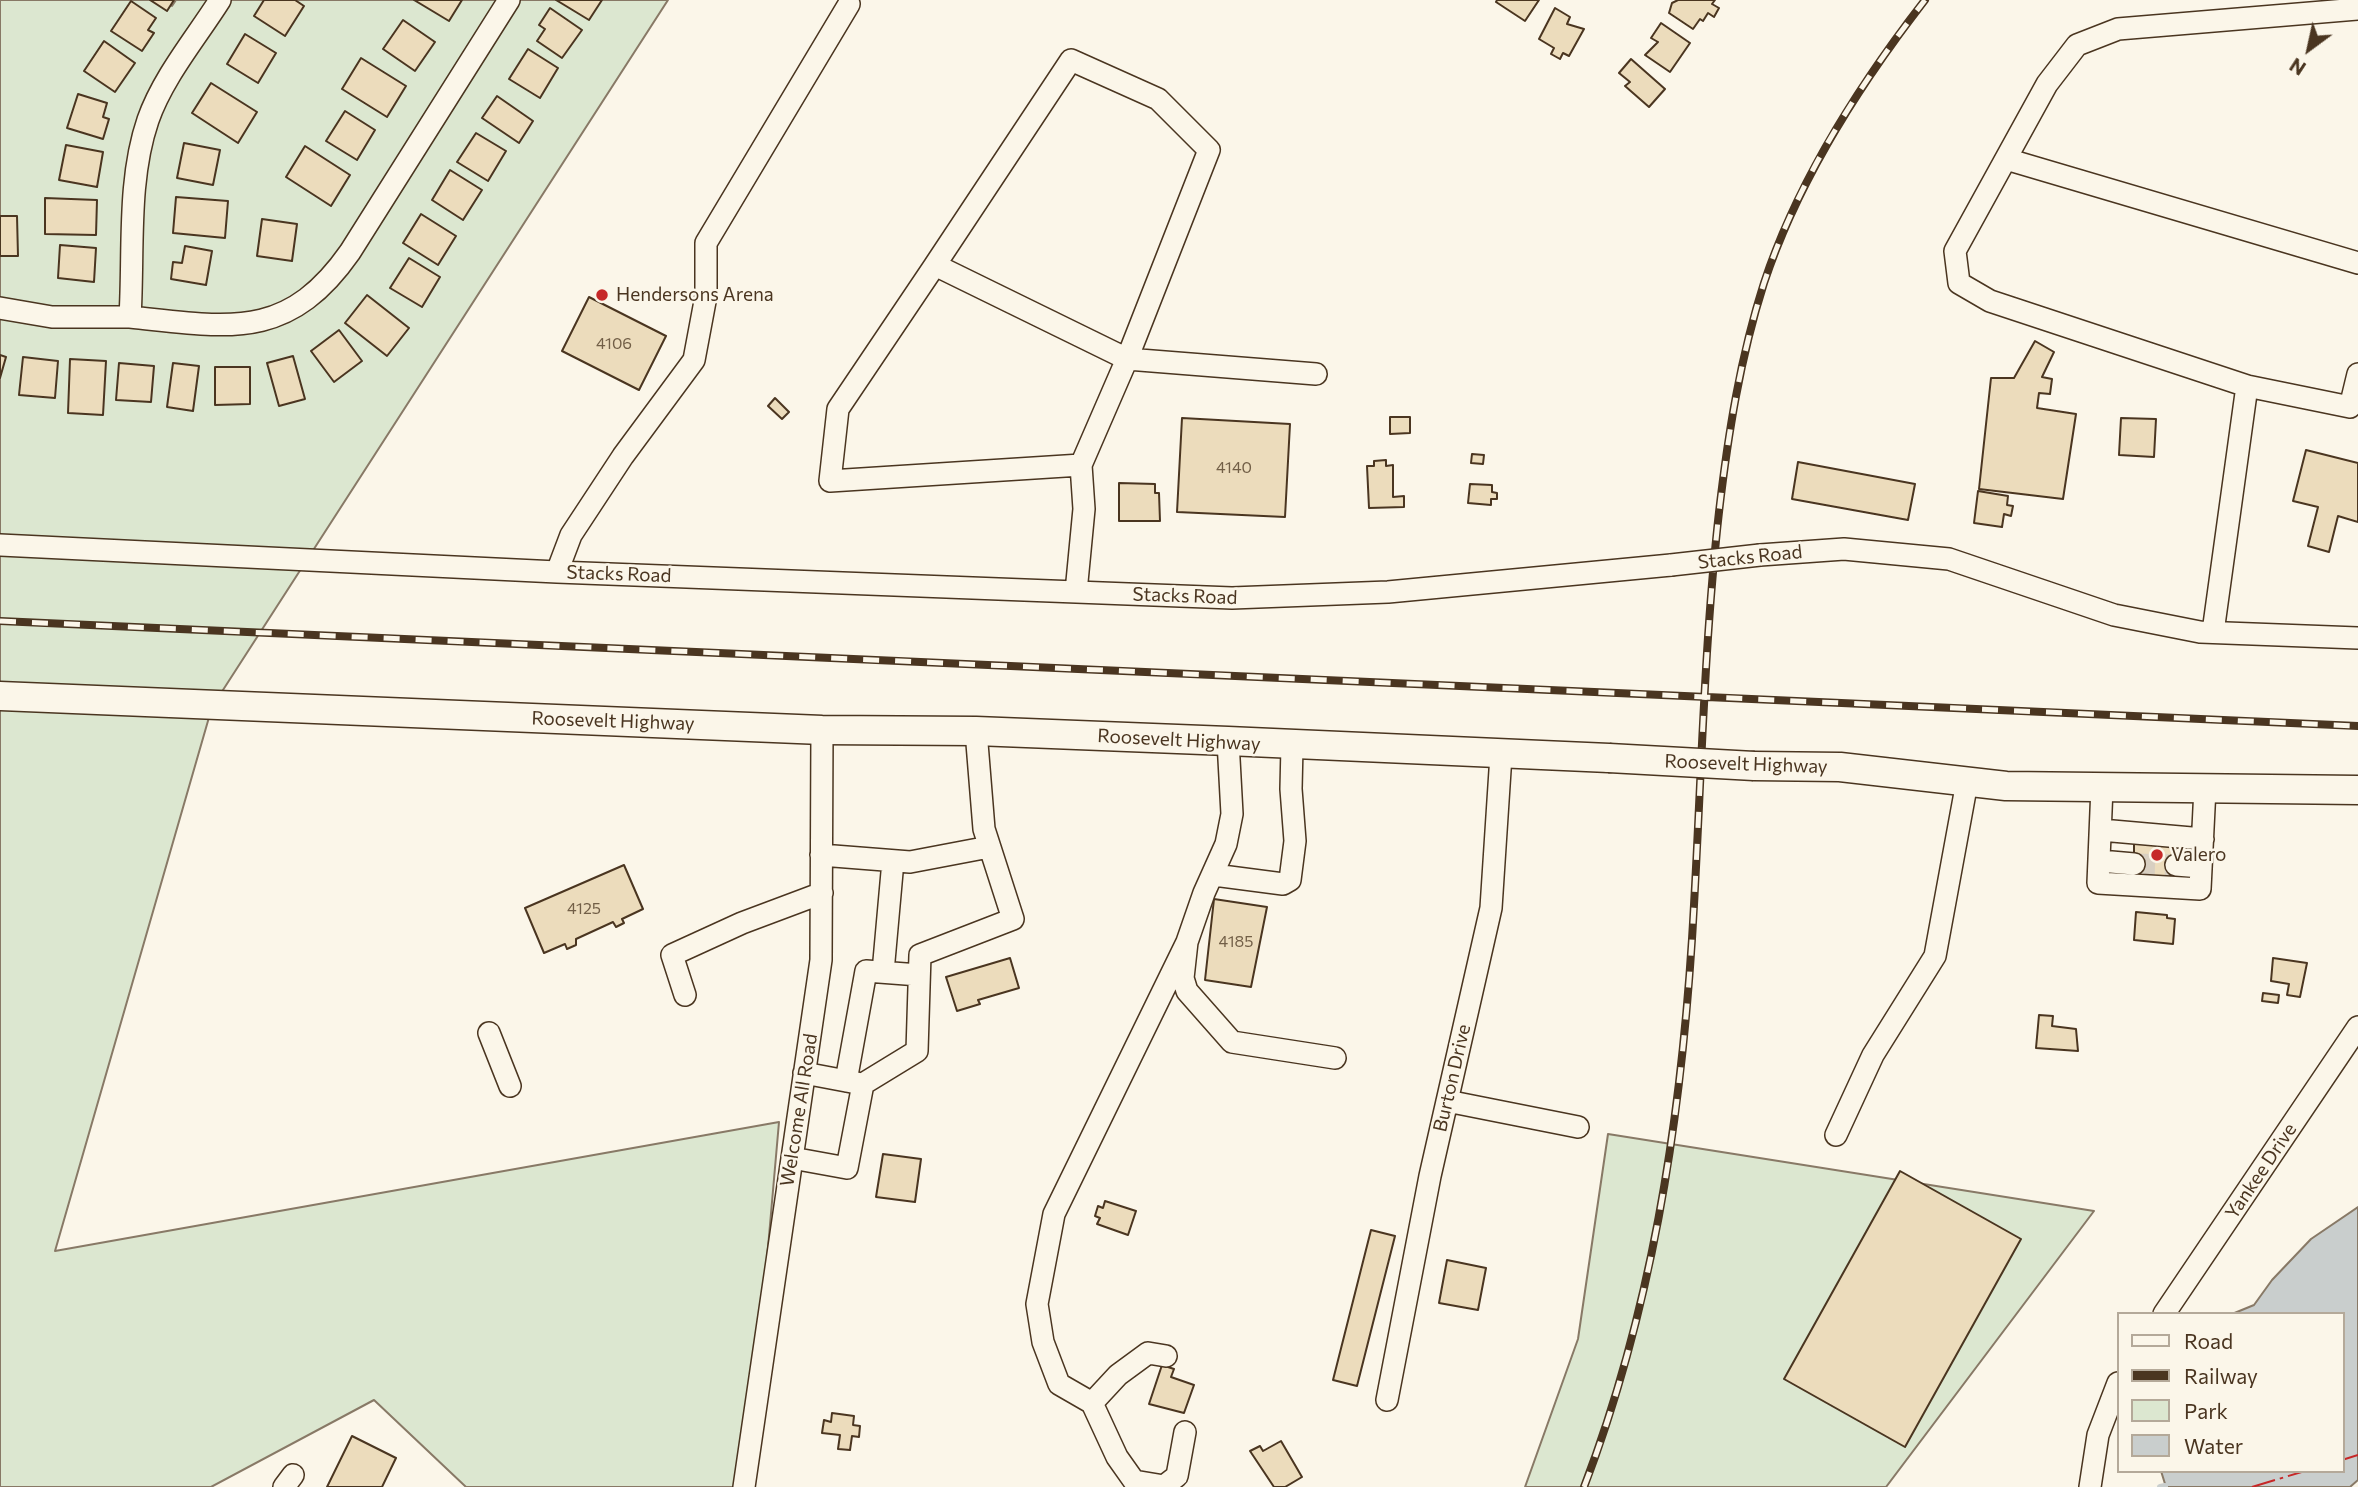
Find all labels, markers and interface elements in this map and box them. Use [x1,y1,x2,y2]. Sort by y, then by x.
north arrow [2274,14,2344,84]
text: N [2285,54,2310,81]
place label: Hendersons Arena [616,284,774,306]
marker: Hendersons Arena [594,287,610,303]
house number: 4106 [596,334,632,354]
house number: 4140 [1216,458,1252,478]
street label: Stacks Road [1697,540,1803,574]
street label: Stacks Road [566,561,672,587]
street label: Stacks Road [1132,583,1238,609]
street label: Roosevelt Highway [531,707,695,735]
street label: Roosevelt Highway [1097,724,1261,756]
street label: Roosevelt Highway [1664,750,1828,778]
place label: Valero [2171,844,2226,866]
marker: Valero [2149,847,2165,863]
house number: 4125 [567,899,601,919]
house number: 4185 [1219,932,1253,952]
street label: Burton Drive [1429,1022,1475,1134]
street label: Welcome All Road [776,1032,822,1188]
street label: Yankee Drive [2221,1119,2301,1223]
legend [2116,1312,2344,1473]
text: Road [2184,1328,2233,1353]
text: Railway [2184,1363,2258,1388]
text: Park [2184,1398,2228,1423]
text: Water [2184,1433,2243,1458]

